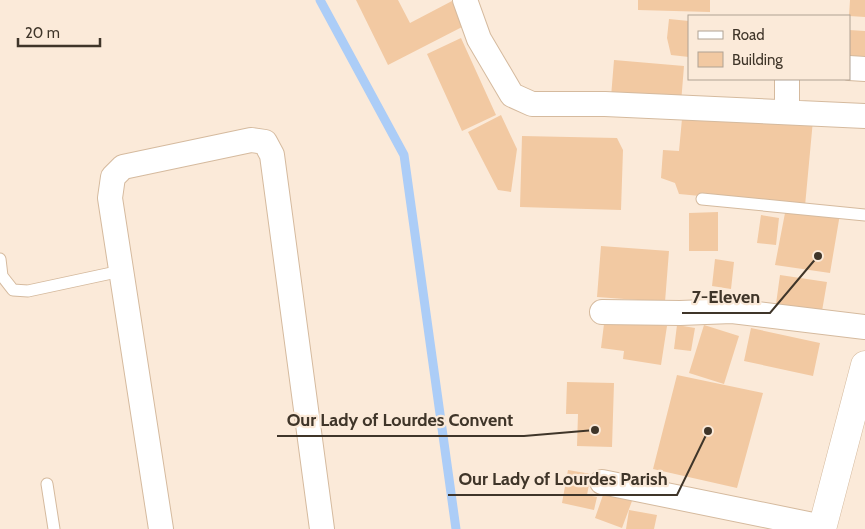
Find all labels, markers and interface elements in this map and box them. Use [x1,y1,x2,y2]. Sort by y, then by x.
scale bar [18,15,100,47]
legend [688,15,850,80]
text: 20 m [25,24,60,42]
text: Road [732,26,765,44]
text: Building [732,51,783,69]
callout: 7-Eleven [682,280,770,313]
text: 7-Eleven [692,286,760,308]
callout: Our Lady of Lourdes Convent [277,403,524,436]
text: Our Lady of Lourdes Convent [287,409,513,431]
callout: Our Lady of Lourdes Parish [448,462,677,495]
text: Our Lady of Lourdes Parish [458,468,668,490]

